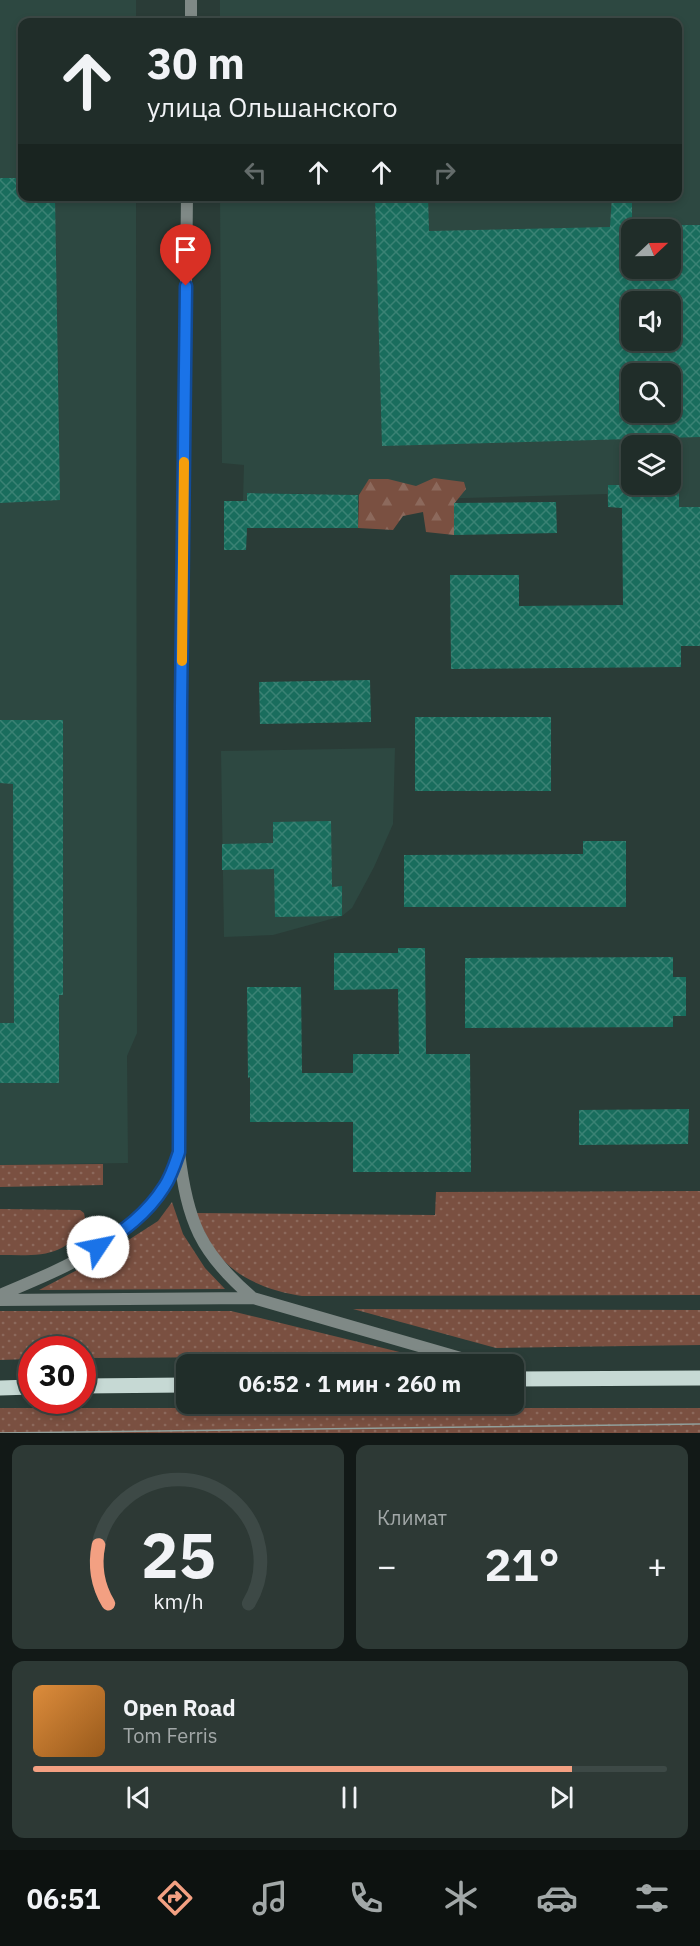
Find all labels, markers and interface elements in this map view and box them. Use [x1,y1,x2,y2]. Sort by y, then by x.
text: 30 m [147,36,245,91]
icon: ahead [48,42,126,120]
text: улица Ольшанского [147,89,398,124]
icon: left [239,156,272,189]
icon: ahead [302,156,335,189]
icon: ahead [365,156,398,189]
icon: right [428,156,461,189]
north arrow [621,219,681,279]
map controls [621,219,681,495]
pin [160,224,211,286]
icon: arrive [169,233,202,266]
button: sound [621,291,681,351]
button: search [621,363,681,423]
button: layers [621,435,681,495]
position arrow [66,1215,130,1279]
speed limit sign: 30 [18,1336,96,1414]
text: 06:52 · 1 мин · 260 m [239,1369,461,1398]
text: Климат [377,1504,447,1531]
text: 25 [141,1514,215,1595]
text: 21° [484,1535,560,1593]
text: − [377,1544,397,1587]
text: + [647,1544,667,1587]
text: km/h [153,1587,203,1615]
text: Open Road [123,1693,236,1722]
text: Tom Ferris [123,1722,218,1749]
icon: previous [122,1781,155,1814]
icon: pause [333,1781,366,1814]
icon: next [545,1781,578,1814]
icon: directions [154,1877,196,1919]
icon: music [249,1877,291,1919]
icon: phone [345,1877,387,1919]
icon: climate [440,1877,482,1919]
icon: car [536,1877,578,1919]
icon: filters [631,1877,673,1919]
text: 06:51 [27,1881,100,1916]

